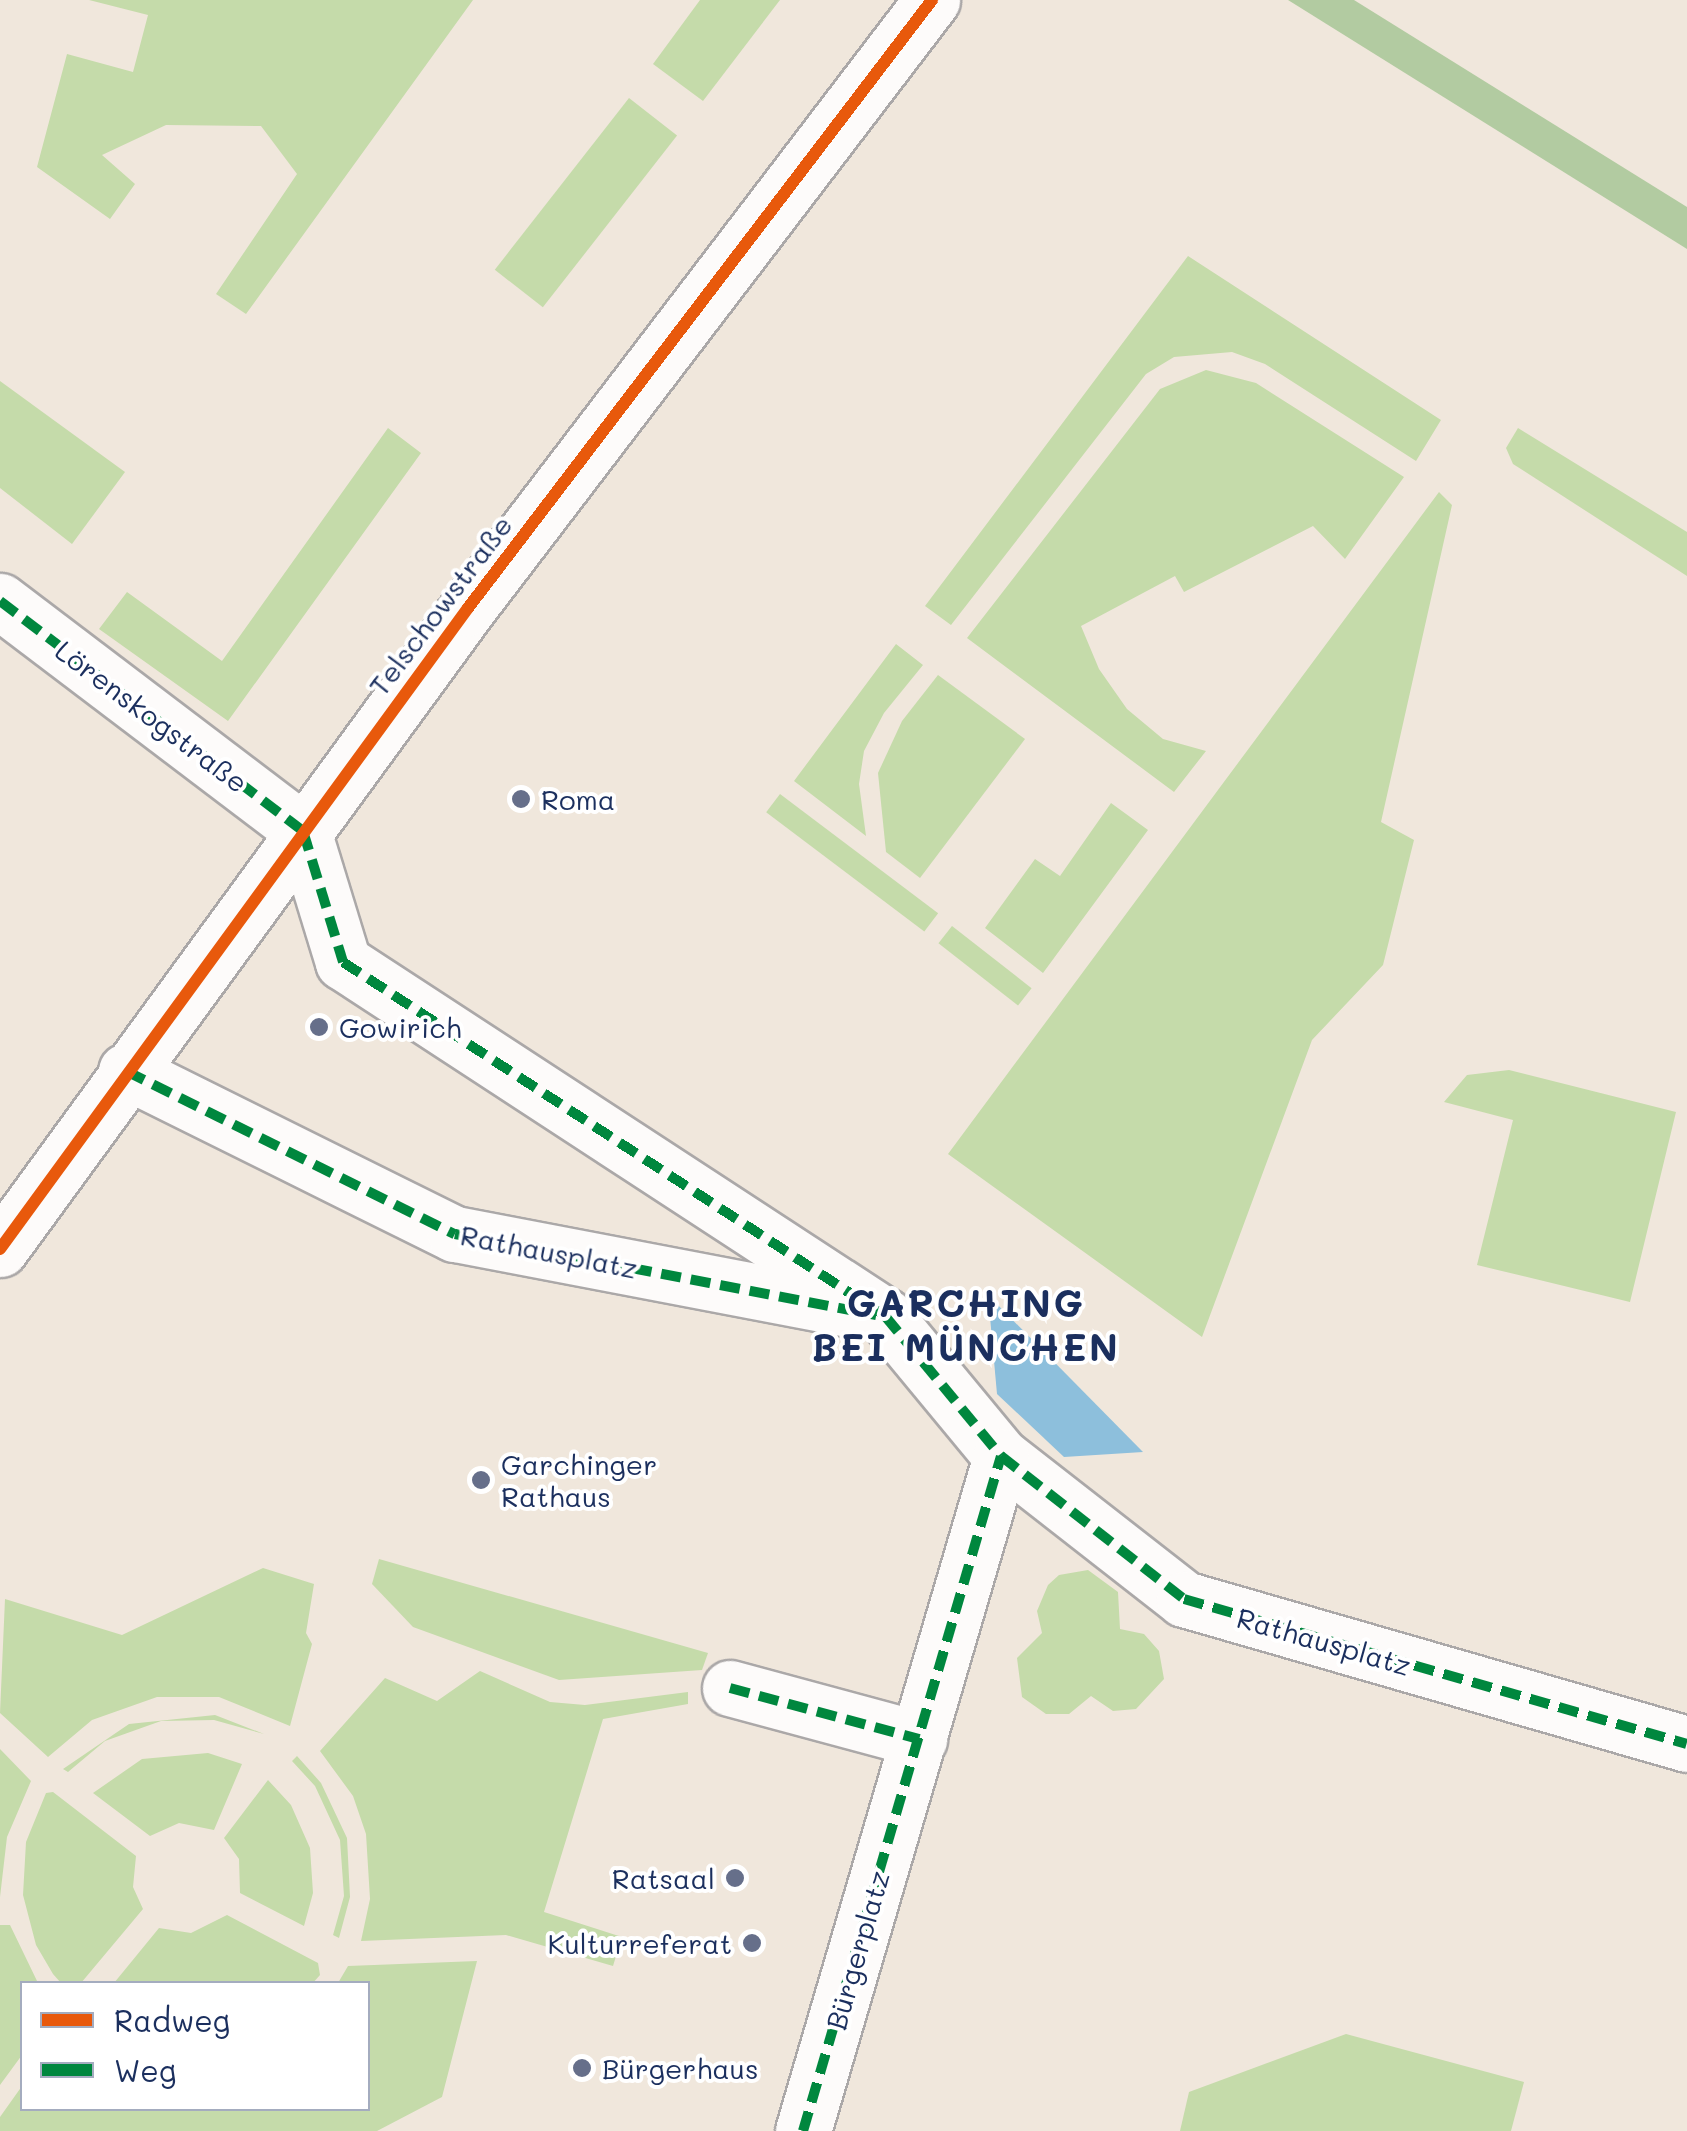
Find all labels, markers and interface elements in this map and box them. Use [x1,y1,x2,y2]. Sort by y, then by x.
street label: Telschowstraße [361,508,519,702]
street label: Lörenskogstraße [49,633,255,799]
place label: Roma [541,782,615,816]
marker: Roma [510,788,532,810]
place label: Gowirich [339,1010,462,1044]
marker: Gowirich [308,1016,330,1038]
street label: Rathausplatz [458,1217,640,1285]
district label: GARCHING BEI MÜNCHEN [812,1280,1120,1370]
place label: Garchinger Rathaus [501,1447,657,1513]
marker: Garchinger Rathaus [470,1469,492,1491]
street label: Rathausplatz [1233,1600,1415,1682]
place label: Ratsaal [612,1861,715,1895]
marker: Ratsaal [724,1867,746,1889]
street label: Bürgerplatz [818,1867,896,2033]
place label: Kulturreferat [548,1926,732,1960]
marker: Kulturreferat [741,1932,763,1954]
legend [20,1981,370,2111]
text: Radweg [114,2000,230,2040]
text: Weg [114,2050,176,2090]
place label: Bürgerhaus [602,2051,759,2085]
marker: Bürgerhaus [571,2057,593,2079]

